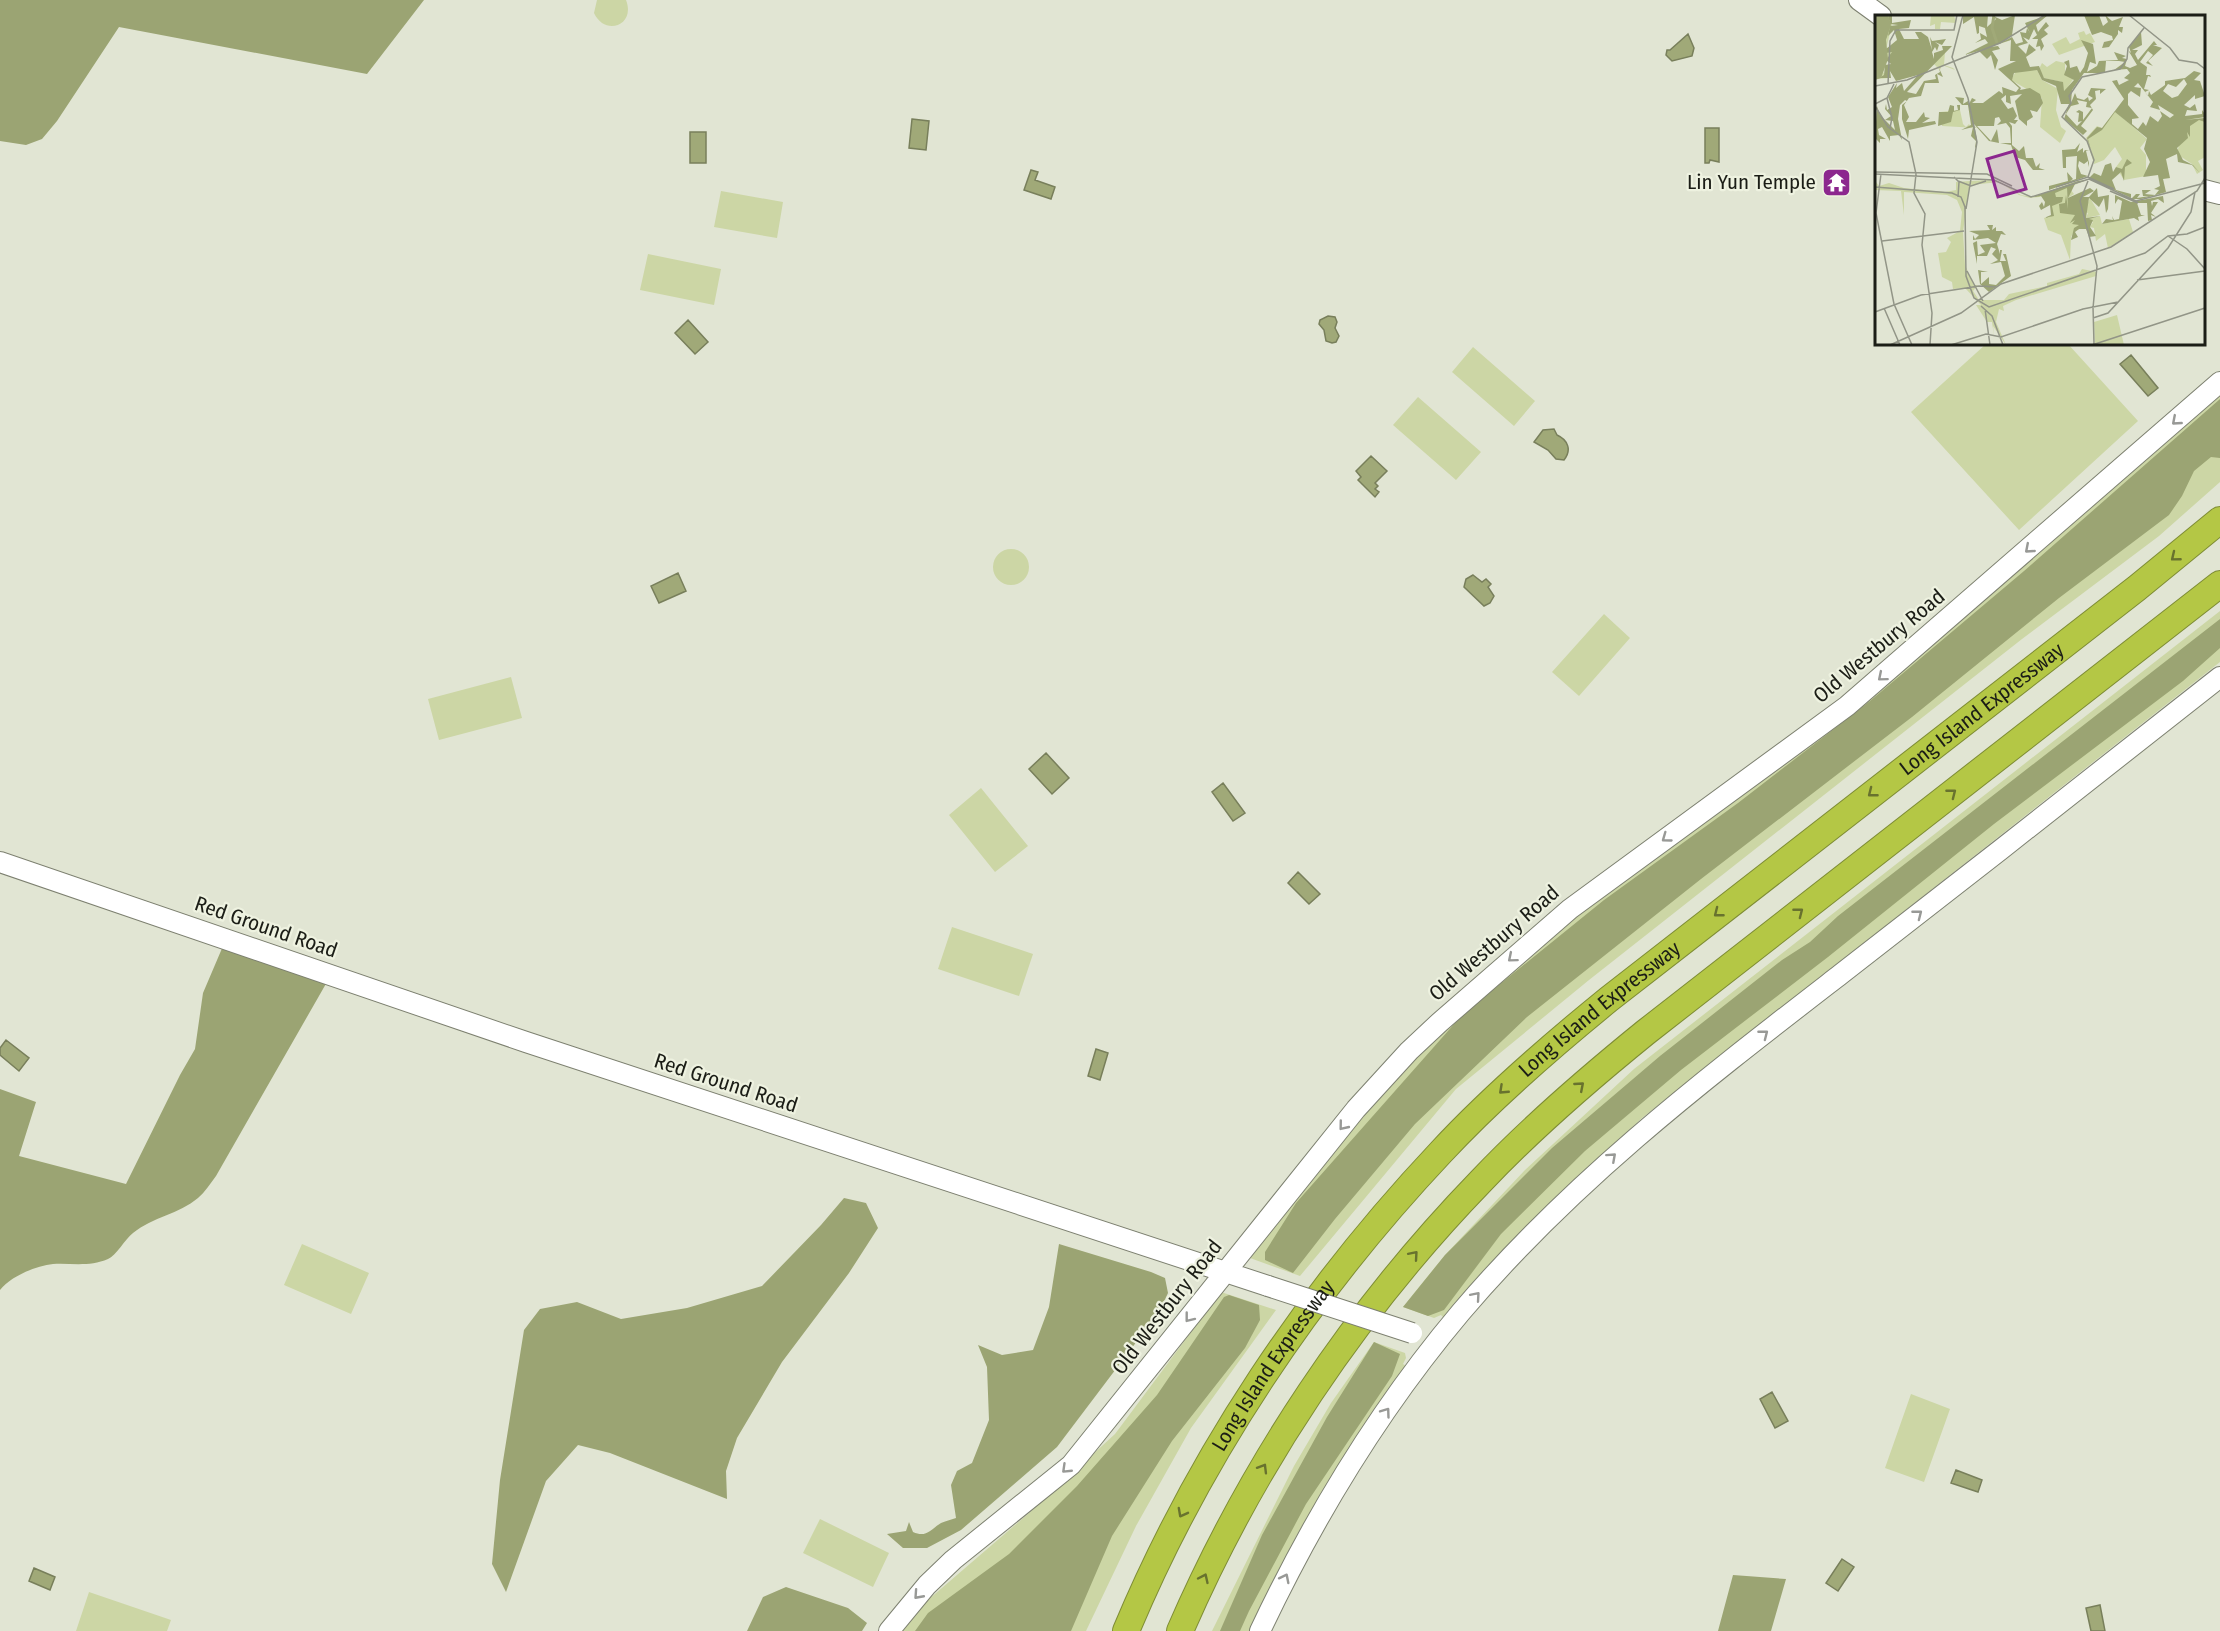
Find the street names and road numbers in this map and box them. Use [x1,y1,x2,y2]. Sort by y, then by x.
street label: Old Westbury Road [1808,583,1950,709]
street label: Long Island Expressway [1894,637,2069,781]
street label: Old Westbury Road [1424,879,1564,1007]
street label: Red Ground Road [191,890,341,964]
street label: Long Island Expressway [1513,935,1686,1083]
street label: Red Ground Road [651,1048,801,1118]
street label: Old Westbury Road [1106,1234,1228,1380]
street label: Long Island Expressway [1206,1274,1340,1456]

